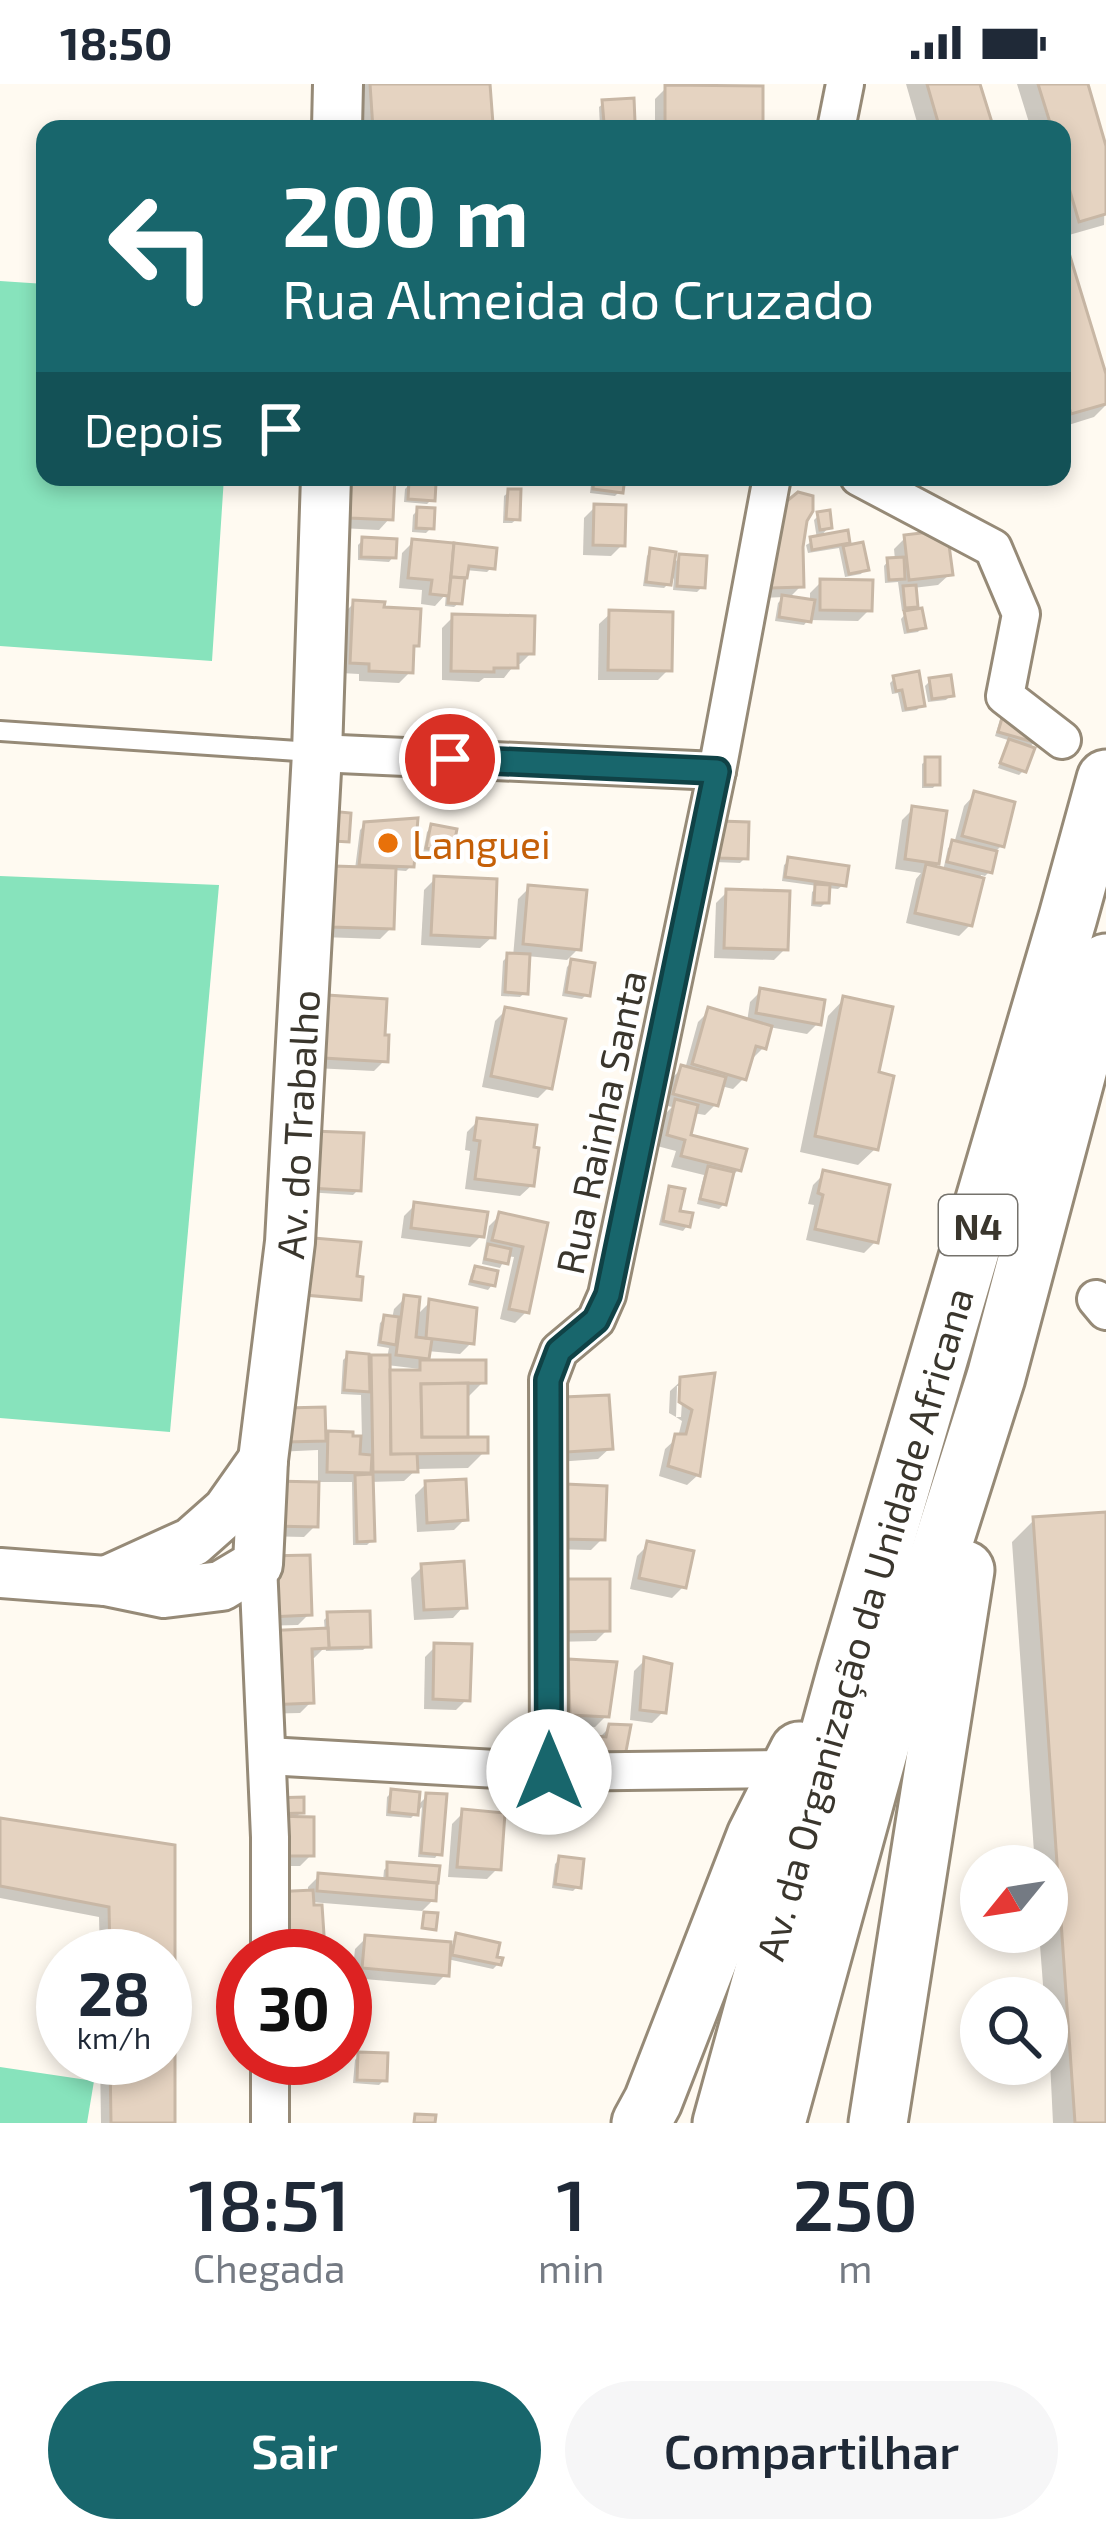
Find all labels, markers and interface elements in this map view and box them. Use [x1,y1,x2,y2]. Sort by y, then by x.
text: 18:50 [60,15,172,69]
text: 200 m [282,163,529,264]
icon: left [84,168,240,324]
text: Rua Almeida do Cruzado [282,265,874,330]
icon: arrive [248,396,314,462]
text: Depois [84,402,224,456]
pin [399,708,501,810]
icon: arrive [417,726,483,792]
place label: Languei [412,820,551,867]
marker: Languei [375,830,401,856]
street label: Rua Rainha Santa [545,966,655,1278]
street label: Av. do Trabalho [265,988,327,1261]
road number: N4 [939,1195,1017,1255]
street label: Av. da Organização da Unidade Africana [745,1282,982,1965]
position arrow [486,1709,612,1835]
north arrow [960,1845,1068,1953]
map controls [960,1845,1068,2085]
speed limit sign: 30 [216,1929,372,2085]
text: 28 [78,1956,150,2028]
button: search [960,1977,1068,2085]
text: km/h [77,2019,151,2055]
text: 18:51 [188,2159,350,2245]
text: 1 [556,2159,586,2245]
text: 250 [793,2159,918,2245]
text: Chegada [193,2244,345,2291]
text: min [538,2244,605,2291]
text: m [838,2244,872,2291]
button: Sair [48,2381,541,2519]
button: Compartilhar [565,2381,1058,2519]

